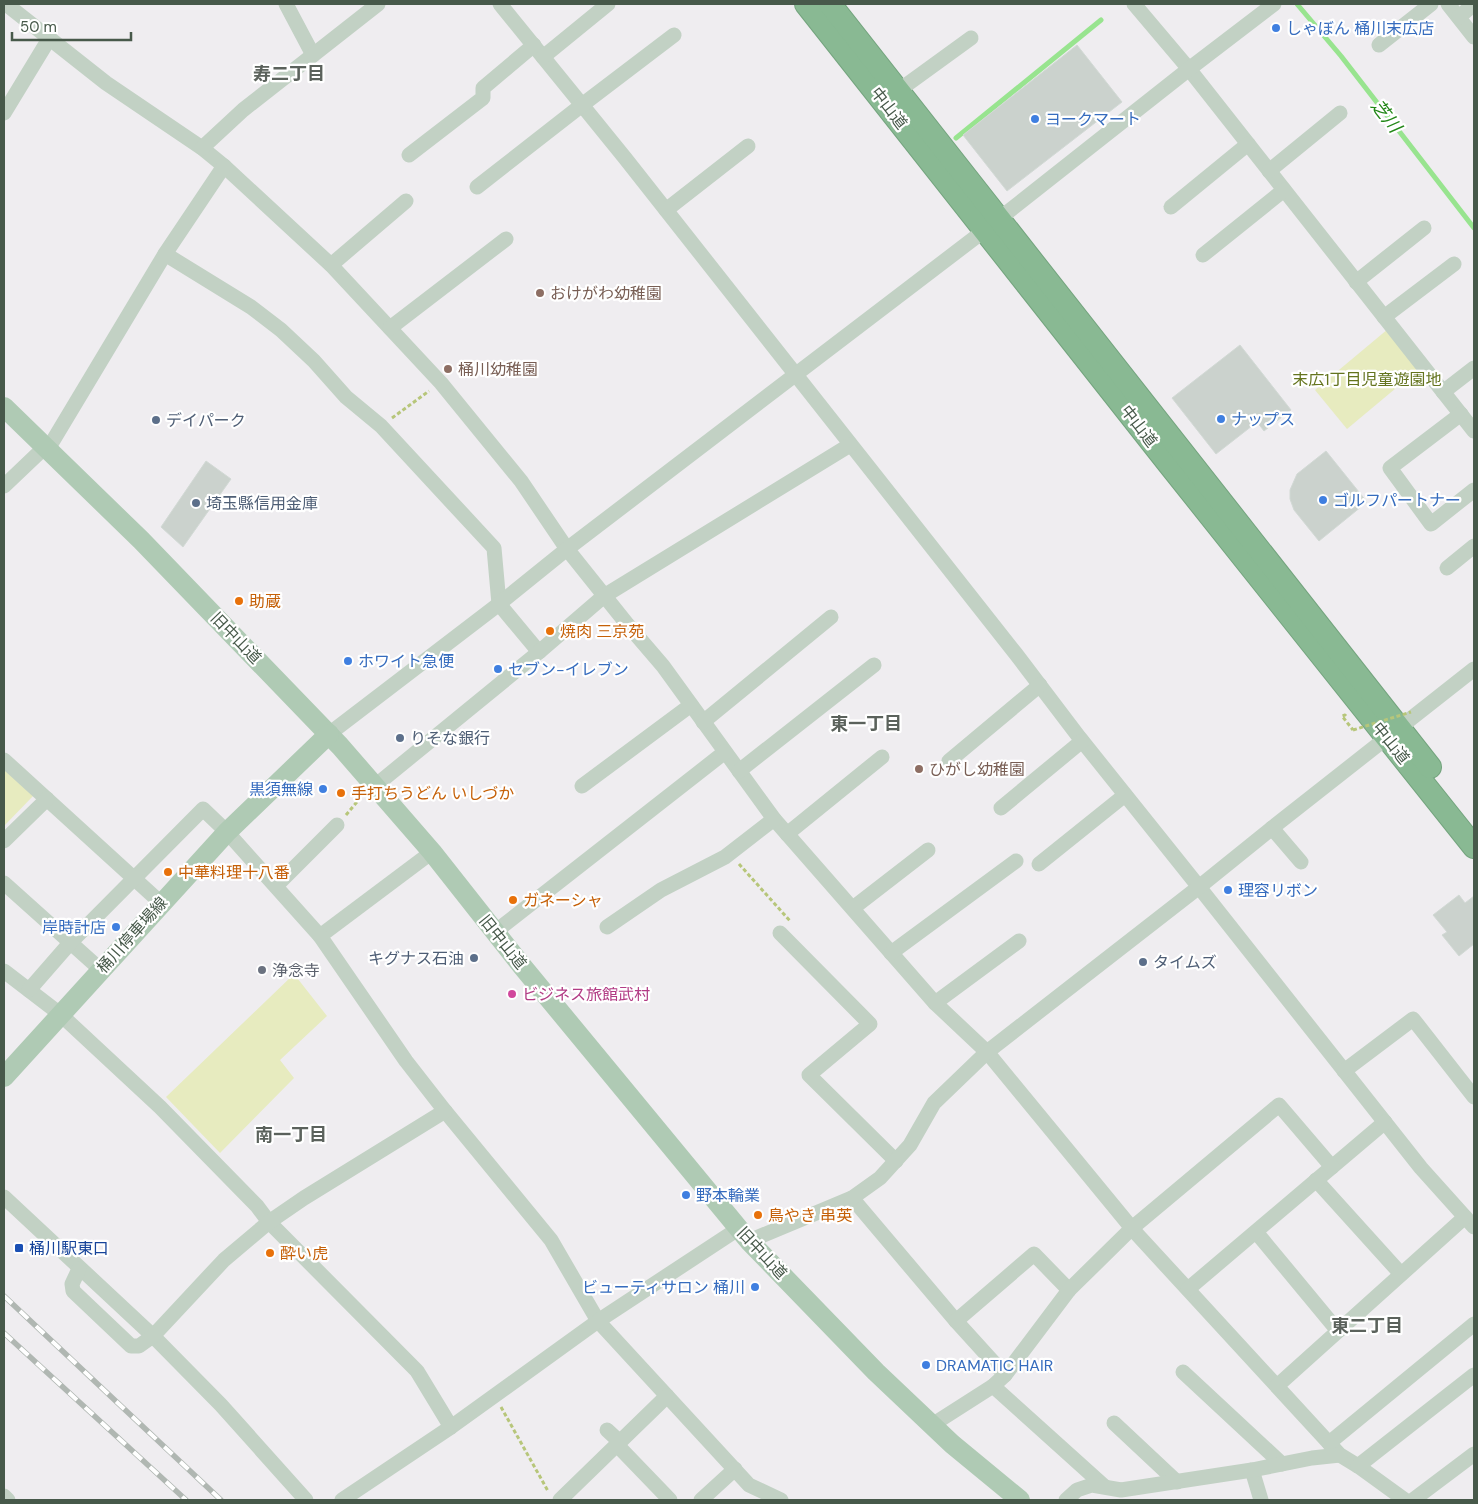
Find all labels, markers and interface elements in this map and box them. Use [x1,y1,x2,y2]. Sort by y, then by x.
scale bar [12,10,131,42]
text: 50 m [20,17,57,37]
place label: しゃぼん 桶川末広店 [1286,18,1434,39]
marker: しゃぼん 桶川末広店 [1270,22,1282,34]
district label: 寿二丁目 [253,62,325,86]
street label: 中山道 [866,83,912,133]
water label: 芝川 [1365,94,1408,139]
place label: ヨークマート [1045,109,1141,130]
marker: ヨークマート [1029,113,1041,125]
place label: おけがわ幼稚園 [550,283,662,304]
marker: おけがわ幼稚園 [534,287,546,299]
place label: 桶川幼稚園 [458,359,538,380]
marker: 桶川幼稚園 [442,363,454,375]
park label: 末広1丁目児童遊園地 [1293,369,1442,390]
street label: 中山道 [1116,401,1162,451]
place label: ナップス [1231,409,1295,430]
place label: デイパーク [166,410,246,431]
marker: ナップス [1215,413,1227,425]
marker: デイパーク [150,414,162,426]
place label: ゴルフパートナー [1333,490,1461,511]
place label: 埼玉縣信用金庫 [206,493,318,514]
marker: ゴルフパートナー [1317,494,1329,506]
marker: 埼玉縣信用金庫 [190,497,202,509]
place label: 助蔵 [249,591,281,612]
marker: 助蔵 [233,595,245,607]
street label: 旧中山道 [206,608,266,668]
place label: 焼肉 三京苑 [560,621,644,642]
marker: 焼肉 三京苑 [544,625,556,637]
place label: ホワイト急便 [358,651,454,672]
marker: ホワイト急便 [342,655,354,667]
place label: セブン-イレブン [508,659,629,680]
marker: セブン-イレブン [492,663,504,675]
district label: 東一丁目 [830,712,902,736]
street label: 中山道 [1368,718,1414,768]
place label: りそな銀行 [410,728,490,749]
marker: りそな銀行 [394,732,406,744]
place label: ひがし幼稚園 [929,759,1025,780]
marker: ひがし幼稚園 [913,763,925,775]
place label: 黒須無線 [249,779,313,800]
marker: 黒須無線 [317,783,329,795]
place label: 手打ちうどん いしづか [351,783,514,804]
marker: 手打ちうどん いしづか [335,787,347,799]
place label: 中華料理十八番 [178,862,290,883]
marker: 中華料理十八番 [162,866,174,878]
place label: 理容リボン [1238,880,1318,901]
marker: 理容リボン [1222,884,1234,896]
place label: ガネーシャ [523,890,603,911]
street label: 桶川停車場線 [92,892,172,978]
marker: ガネーシャ [507,894,519,906]
street label: 旧中山道 [475,911,531,973]
place label: 岸時計店 [42,917,106,938]
marker: 岸時計店 [110,921,122,933]
place label: キグナス石油 [368,948,464,969]
marker: キグナス石油 [468,952,480,964]
place label: タイムズ [1153,952,1217,973]
marker: タイムズ [1137,956,1149,968]
place label: 浄念寺 [272,960,320,981]
marker: 浄念寺 [256,964,268,976]
place label: ビジネス旅館武村 [522,984,650,1005]
marker: ビジネス旅館武村 [506,988,518,1000]
district label: 南一丁目 [255,1123,327,1147]
place label: 野本輪業 [696,1185,760,1206]
marker: 野本輪業 [680,1189,692,1201]
place label: 鳥やき 串英 [768,1205,852,1226]
marker: 鳥やき 串英 [752,1209,764,1221]
street label: 旧中山道 [732,1222,792,1284]
place label: 桶川駅東口 [29,1238,109,1259]
marker: 桶川駅東口 [13,1242,25,1254]
place label: 酔い虎 [280,1243,328,1264]
marker: 酔い虎 [264,1247,276,1259]
place label: ビューティサロン 桶川 [582,1277,745,1298]
marker: ビューティサロン 桶川 [749,1281,761,1293]
district label: 東二丁目 [1331,1314,1403,1338]
place label: DRAMATIC HAIR [936,1355,1053,1376]
marker: DRAMATIC HAIR [920,1359,932,1371]

